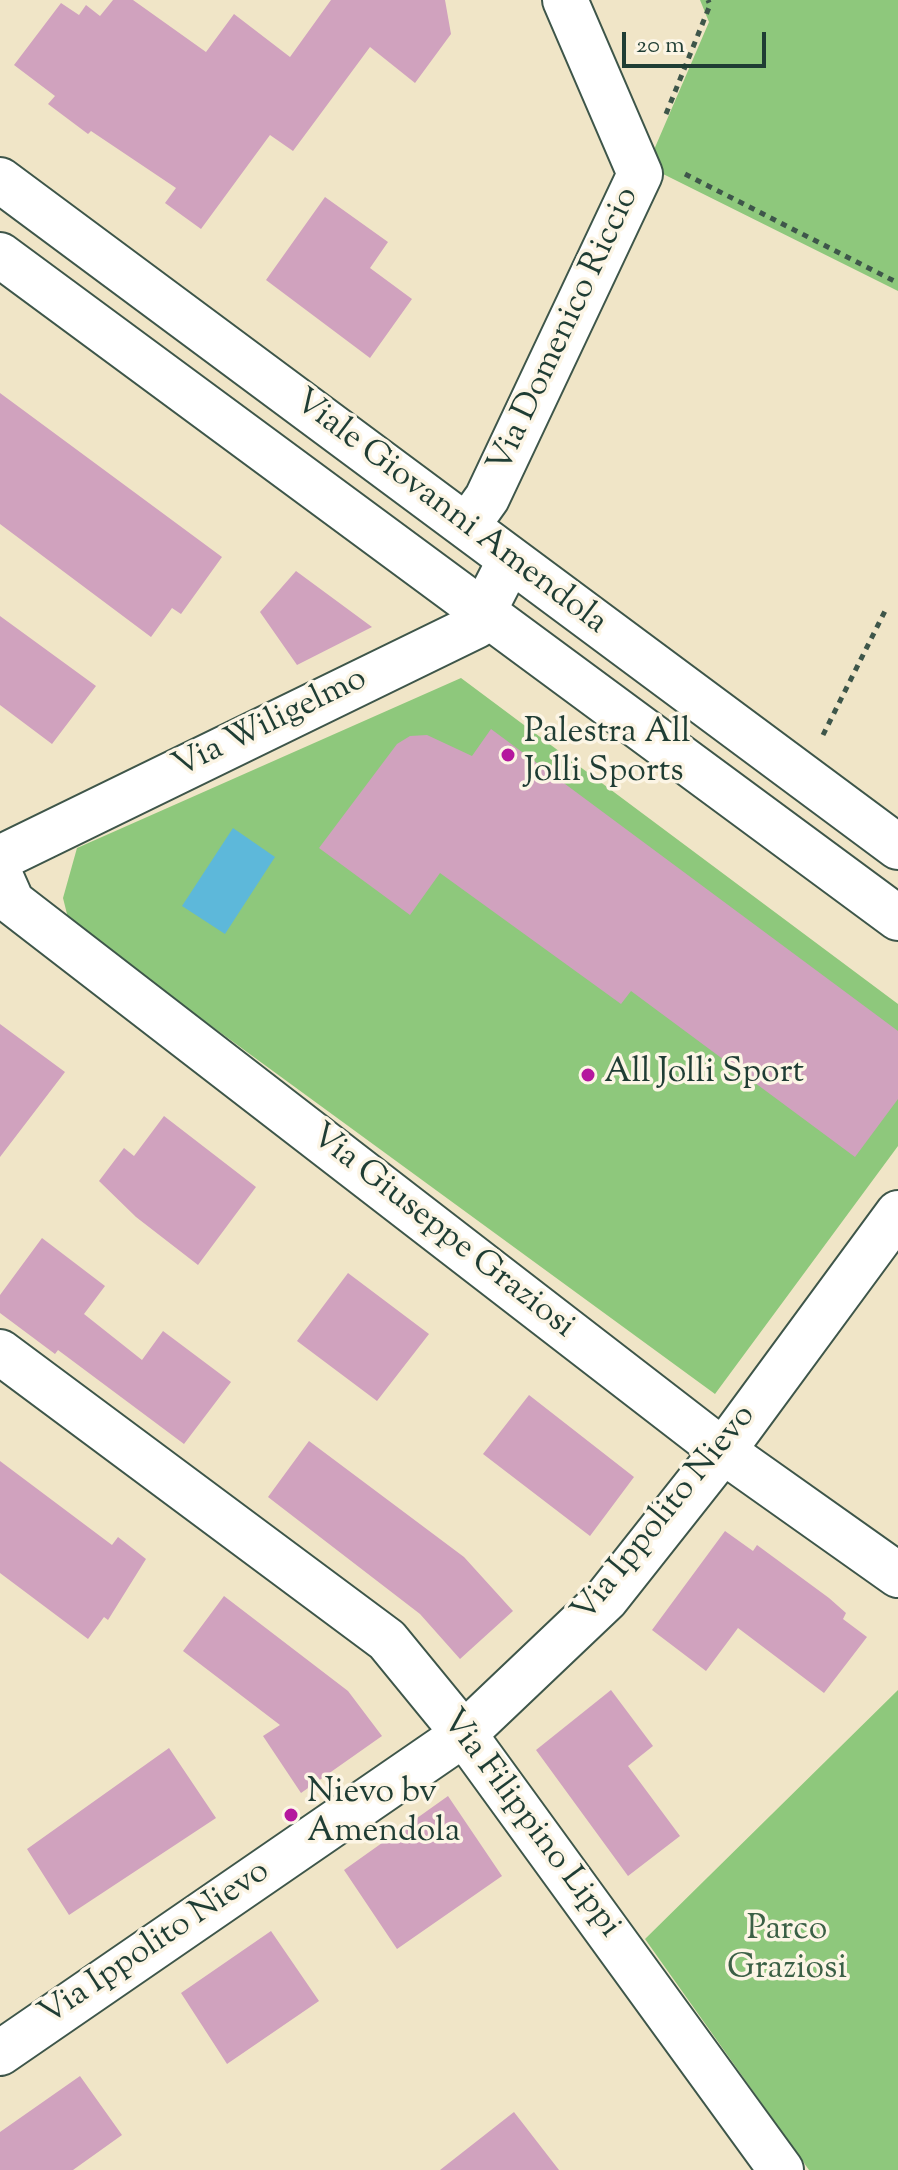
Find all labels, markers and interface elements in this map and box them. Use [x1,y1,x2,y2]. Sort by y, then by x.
scale bar [626,16,770,66]
text: 20 m [636,29,685,63]
street label: Via Domenico Riccio [482,182,650,480]
street label: Viale Giovanni Amendola [284,383,614,645]
street label: Via Wiligelmo [168,661,374,789]
place label: Palestra All Jolli Sports [524,715,691,794]
marker: Palestra All Jolli Sports [499,746,517,764]
place label: All Jolli Sport [604,1055,804,1095]
marker: All Jolli Sport [579,1066,597,1084]
street label: Via Giuseppe Graziosi [301,1117,581,1349]
street label: Via Ippolito Nievo [566,1398,766,1632]
street label: Via Filippino Lippi [430,1703,628,1947]
place label: Nievo bv Amendola [307,1775,460,1854]
marker: Nievo bv Amendola [282,1806,300,1824]
street label: Via Ippolito Nievo [33,1853,279,2037]
park label: Parco Graziosi [727,1912,847,1992]

